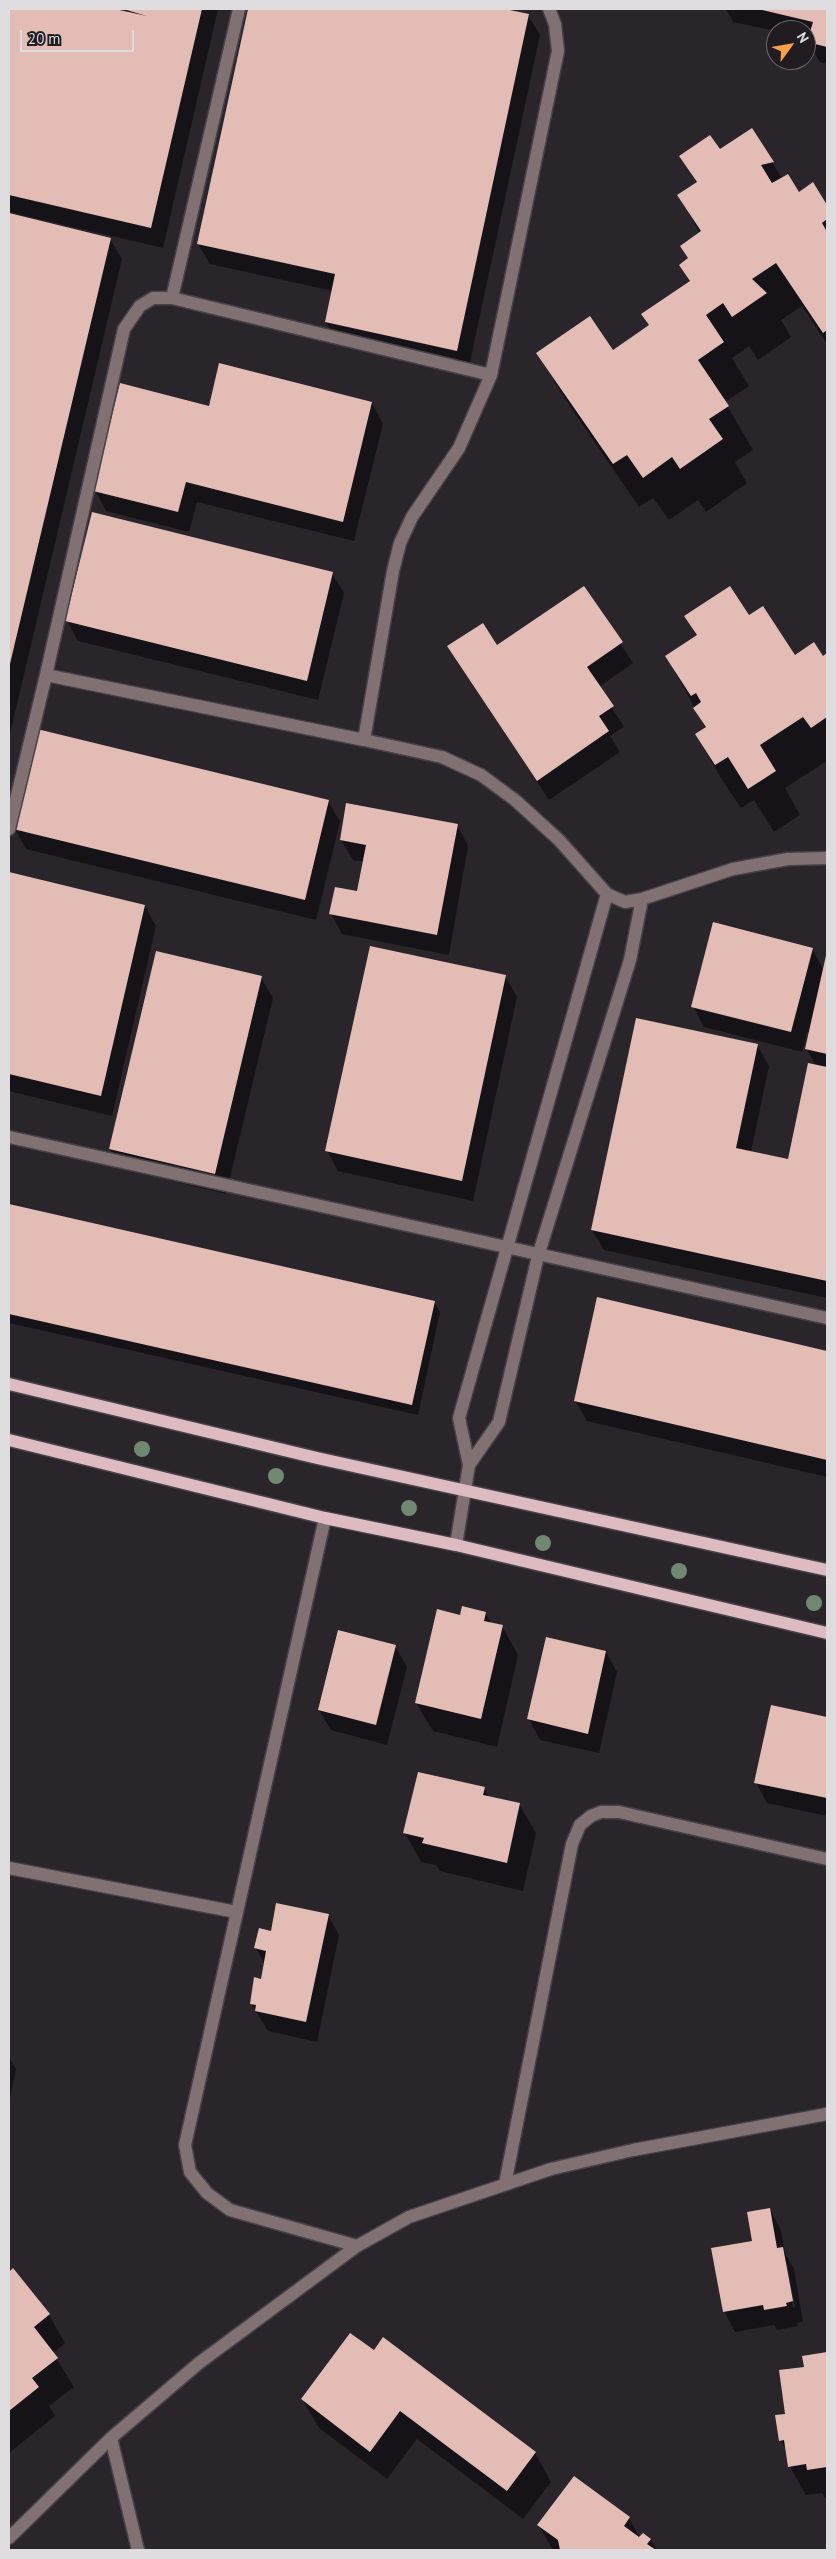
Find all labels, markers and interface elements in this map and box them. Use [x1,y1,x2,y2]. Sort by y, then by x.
scale bar [22,20,136,52]
north arrow [766,20,816,70]
text: 20 m [28,29,61,48]
text: N [793,29,813,46]

